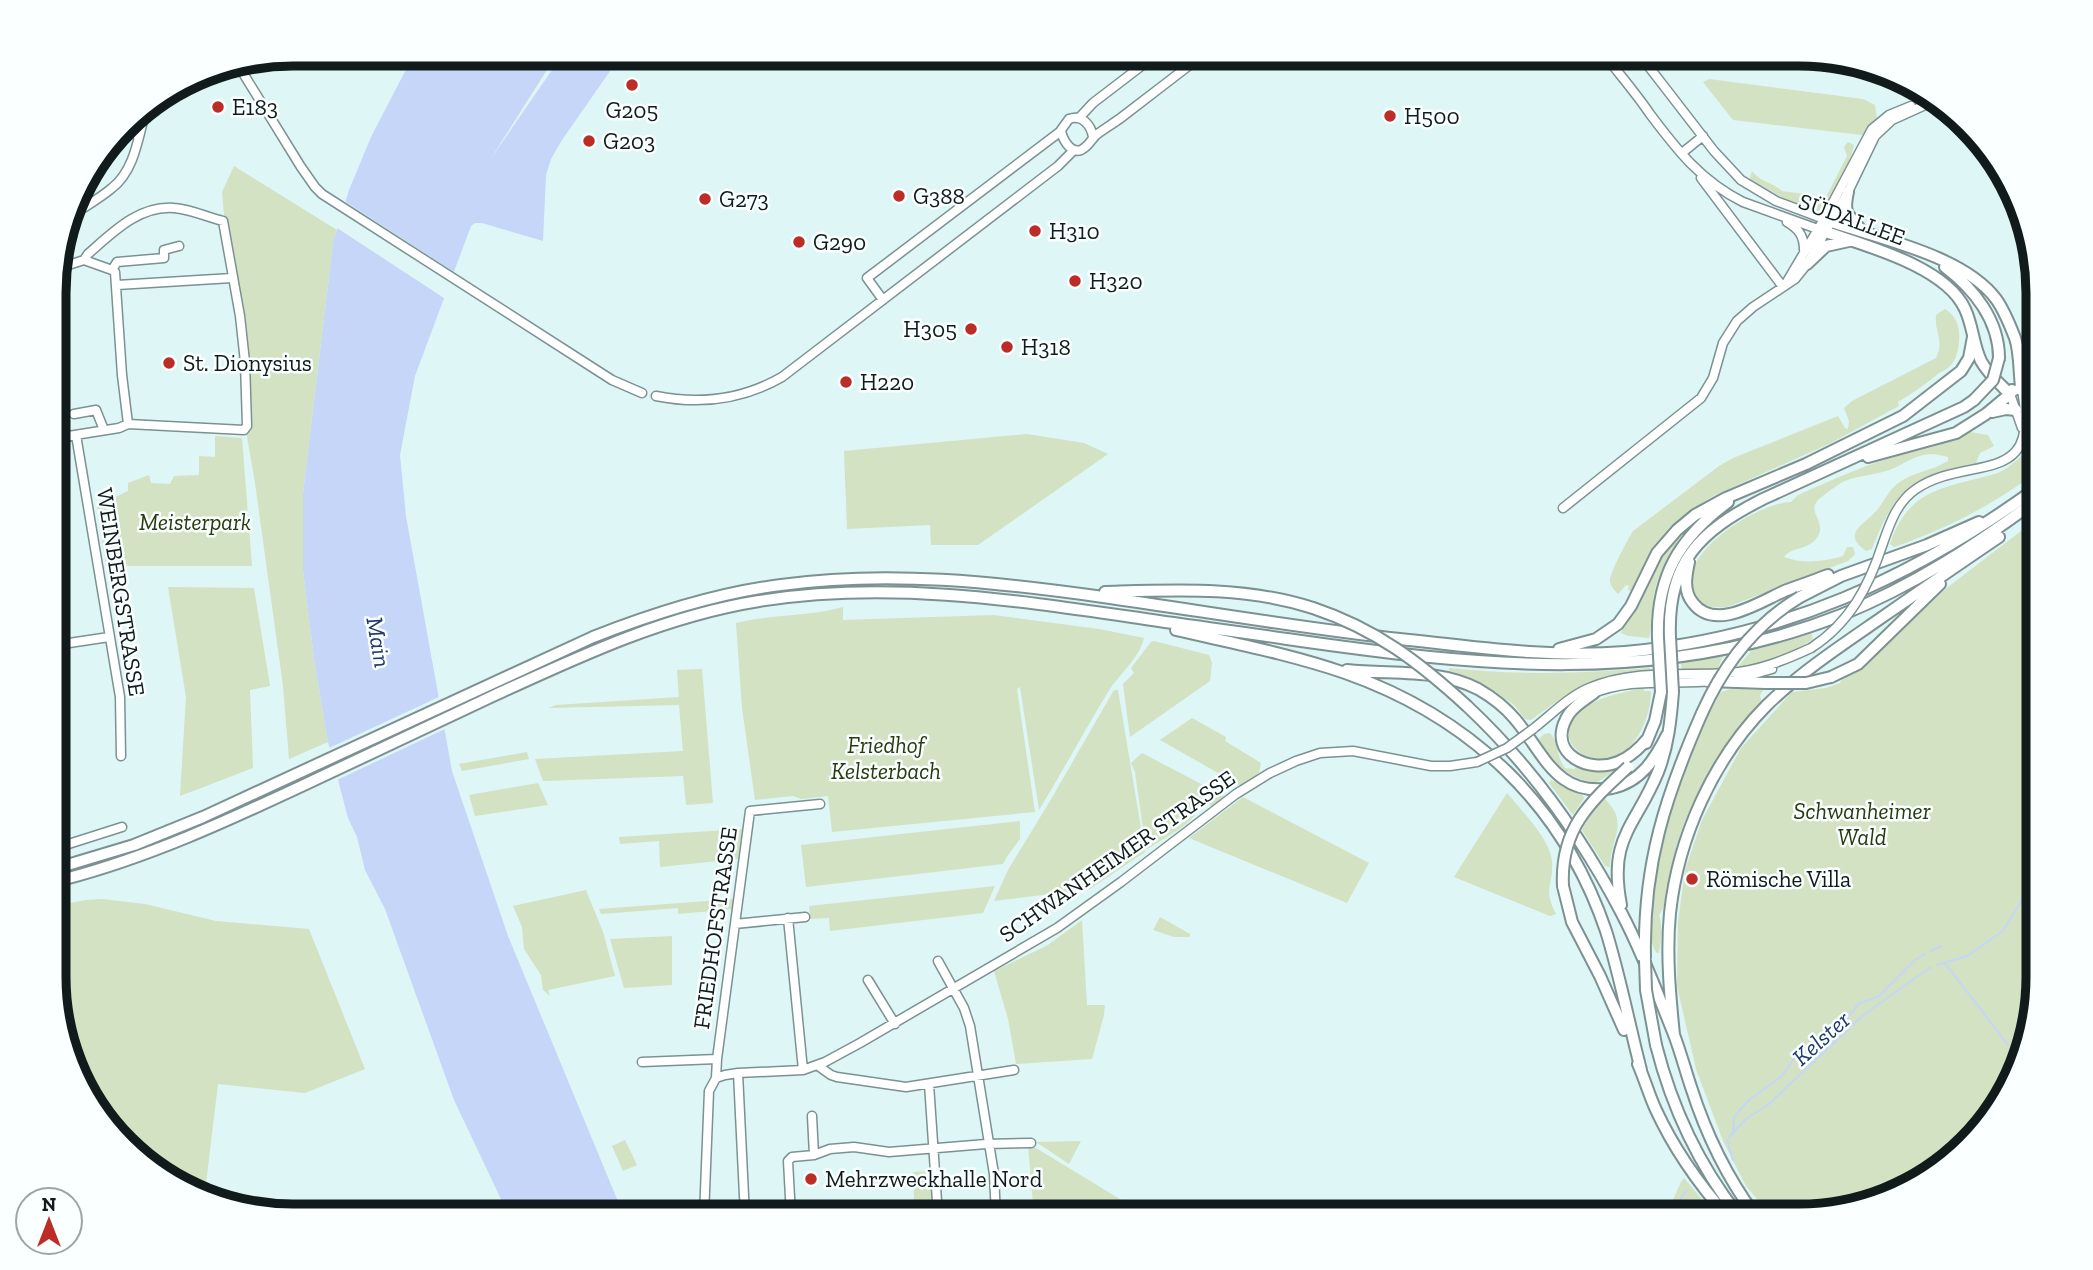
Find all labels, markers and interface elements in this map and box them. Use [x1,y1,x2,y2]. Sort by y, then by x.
marker: G205 [624,77,640,93]
place label: E183 [232,93,278,121]
place label: G205 [606,96,658,124]
marker: E183 [210,99,226,115]
place label: H500 [1404,102,1460,130]
marker: H500 [1382,108,1398,124]
place label: G203 [603,127,655,155]
marker: G203 [581,133,597,149]
place label: G388 [913,182,965,210]
place label: G273 [719,185,769,213]
street label: SÜDALLEE [1795,187,1909,251]
marker: G388 [891,188,907,204]
marker: G273 [697,191,713,207]
place label: H310 [1049,217,1100,245]
marker: H310 [1027,223,1043,239]
place label: G290 [813,228,866,256]
marker: G290 [791,234,807,250]
place label: H320 [1089,267,1143,295]
marker: H320 [1067,273,1083,289]
place label: H305 [903,315,957,343]
marker: H305 [963,321,979,337]
place label: H318 [1021,333,1071,361]
marker: H318 [999,339,1015,355]
place label: St. Dionysius [183,349,312,377]
marker: St. Dionysius [161,355,177,371]
place label: H220 [860,368,914,396]
marker: H220 [838,374,854,390]
street label: WEINBERGSTRASSE [91,486,151,698]
park label: Meisterpark [139,508,251,536]
water label: Main [360,614,398,670]
park label: Friedhof Kelsterbach [831,731,941,785]
street label: SCHWANHEIMER STRASSE [994,764,1240,948]
park label: Schwanheimer Wald [1793,797,1931,851]
street label: FRIEDHOFSTRASSE [687,825,743,1031]
place label: Römische Villa [1706,865,1851,893]
marker: Römische Villa [1684,871,1700,887]
water label: Kelster [1786,1004,1856,1071]
place label: Mehrzweckhalle Nord [825,1165,1043,1193]
marker: Mehrzweckhalle Nord [803,1171,819,1187]
north arrow [14,1186,84,1256]
text: N [42,1193,56,1216]

